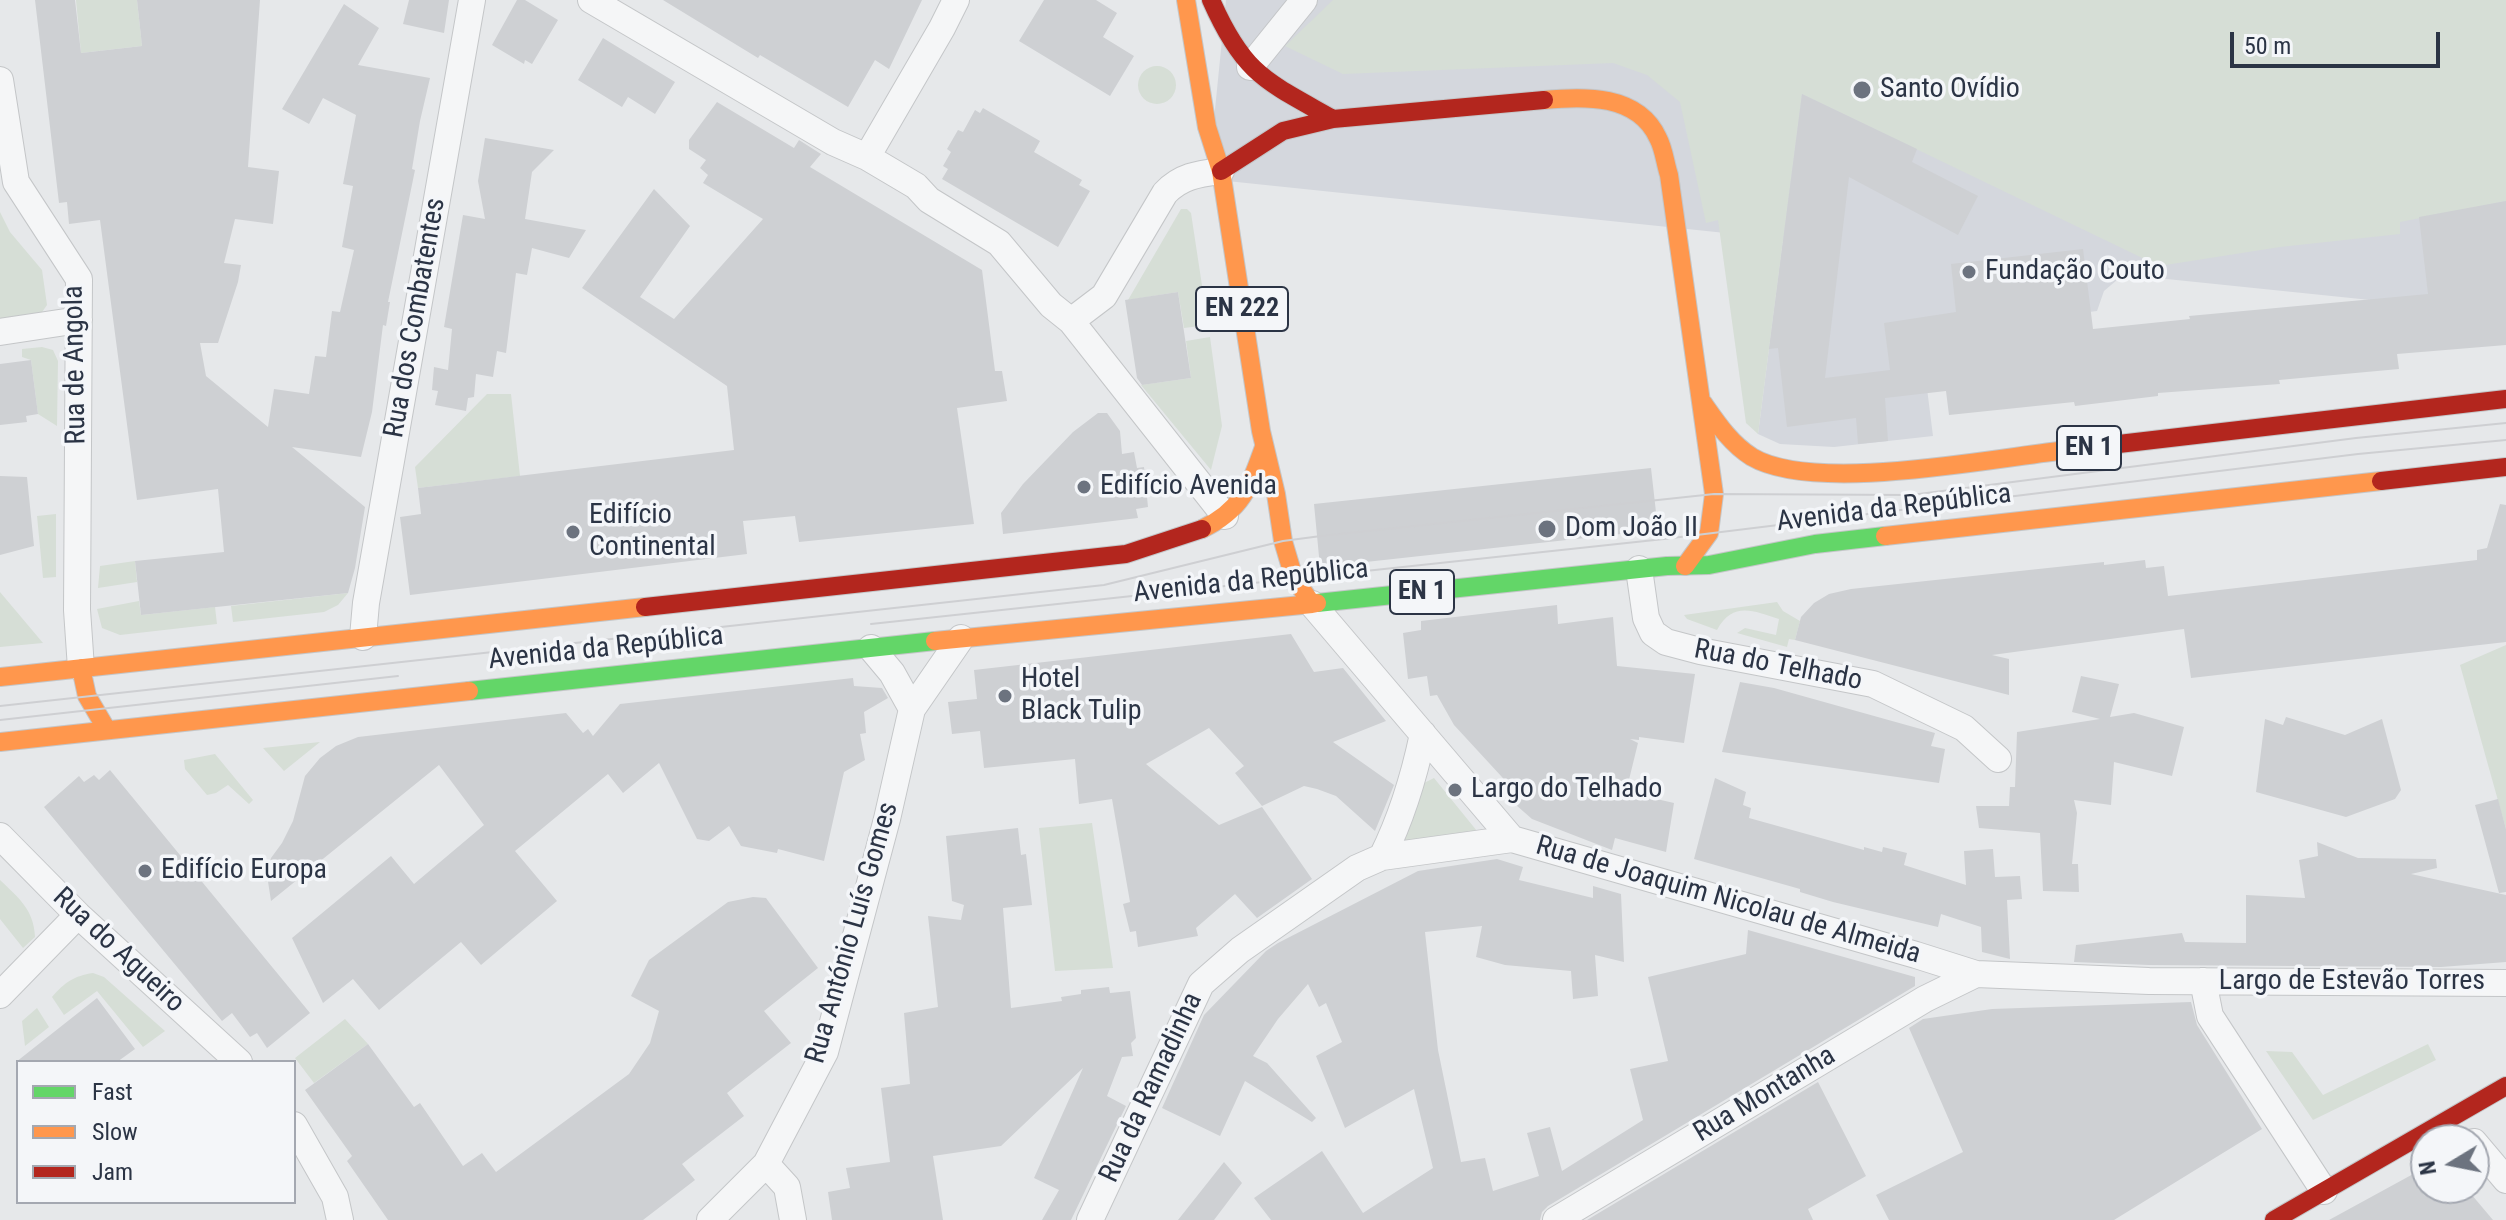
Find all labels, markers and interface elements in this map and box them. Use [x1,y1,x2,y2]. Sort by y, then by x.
scale bar [2234,16,2444,66]
text: 50 m [2244,32,2291,60]
place label: Santo Ovídio [1880,73,2020,107]
marker: Santo Ovídio [1851,79,1873,101]
street label: Rua dos Combatentes [378,196,454,440]
place label: Fundação Couto [1985,255,2165,289]
marker: Fundação Couto [1960,263,1978,281]
street label: Rua de Angola [58,285,94,445]
road number: EN 222 [1196,287,1288,331]
road number: EN 1 [2057,426,2121,470]
place label: Edifício Avenida [1100,470,1277,504]
marker: Edifício Avenida [1075,478,1093,496]
street label: Avenida da República [1775,478,2013,540]
place label: Edifício Continental [589,499,716,565]
place label: Dom João II [1565,512,1698,546]
marker: Dom João II [1536,518,1558,540]
marker: Edifício Continental [564,523,582,541]
street label: Avenida da República [1132,553,1370,611]
road number: EN 1 [1390,570,1454,614]
street label: Avenida da República [487,620,725,678]
street label: Rua do Telhado [1691,633,1865,699]
place label: Hotel Black Tulip [1021,663,1142,729]
marker: Hotel Black Tulip [996,687,1014,705]
place label: Largo do Telhado [1471,773,1662,807]
marker: Largo do Telhado [1446,781,1464,799]
street label: Rua António Luís Gomes [800,799,906,1067]
street label: Rua de Joaquim Nicolau de Almeida [1532,830,1924,972]
place label: Edifício Europa [161,854,327,888]
marker: Edifício Europa [136,862,154,880]
street label: Rua do Agueiro [45,881,191,1021]
street label: Largo de Estevão Torres [2219,965,2485,999]
street label: Rua da Ramadinha [1093,988,1211,1188]
street label: Rua Montanha [1688,1040,1842,1150]
legend [16,1060,296,1204]
text: Fast [92,1078,133,1106]
text: Slow [92,1118,138,1146]
north arrow [2410,1124,2490,1204]
text: Jam [92,1158,133,1186]
text: N [2414,1159,2441,1177]

